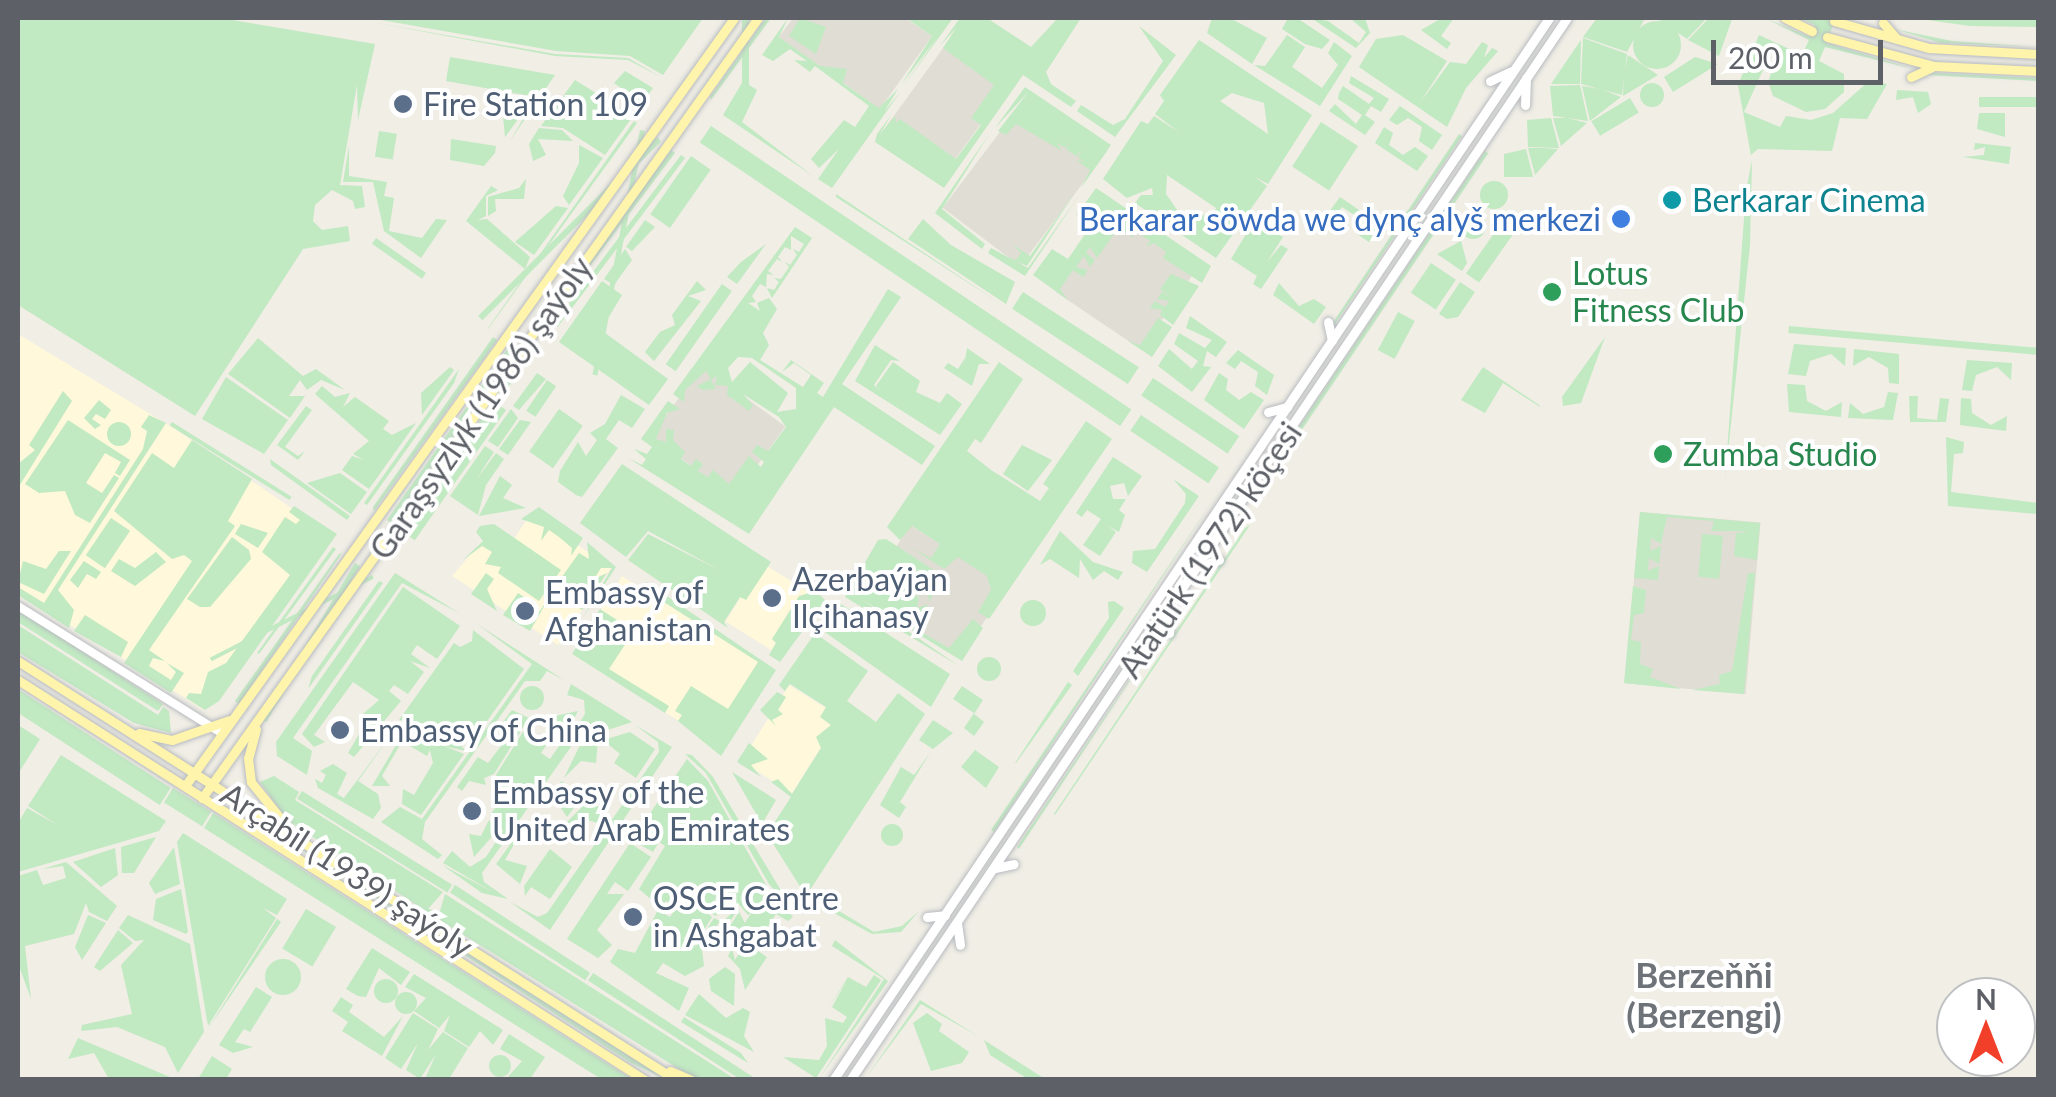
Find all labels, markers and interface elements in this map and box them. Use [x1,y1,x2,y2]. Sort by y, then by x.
scale bar [1716,20,1888,82]
text: 200 m [1728,39,1813,75]
place label: Fire Station 109 [423,85,648,123]
marker: Fire Station 109 [392,93,414,115]
place label: Berkarar Cinema [1692,181,1926,219]
marker: Berkarar Cinema [1661,189,1683,211]
place label: Berkarar söwda we dynç alyš merkezi [1077,200,1601,238]
marker: Berkarar söwda we dynç alyš merkezi [1610,208,1632,230]
street label: Garaşsyzlyk (1986) şaýoly [362,249,600,567]
place label: Lotus Fitness Club [1572,255,1745,330]
marker: Lotus Fitness Club [1541,281,1563,303]
street label: Atatürk (1972) köçesi [1110,415,1310,685]
place label: Zumba Studio [1683,435,1877,473]
marker: Zumba Studio [1652,443,1674,465]
place label: Azerbaýjan Ilçihanasy [792,561,948,636]
place label: Embassy of Afghanistan [545,574,712,649]
marker: Azerbaýjan Ilçihanasy [761,587,783,609]
marker: Embassy of Afghanistan [514,600,536,622]
place label: Embassy of China [360,711,608,749]
marker: Embassy of China [329,719,351,741]
street label: Arçabil (1939) şaýoly [214,774,480,966]
place label: Embassy of the United Arab Emirates [492,774,791,849]
marker: Embassy of the United Arab Emirates [461,800,483,822]
place label: OSCE Centre in Ashgabat [653,880,839,955]
marker: OSCE Centre in Ashgabat [622,906,644,928]
district label: Berzeňňi (Berzengi) [1626,953,1782,1035]
north arrow [1936,977,2036,1077]
text: N [1975,982,1997,1016]

